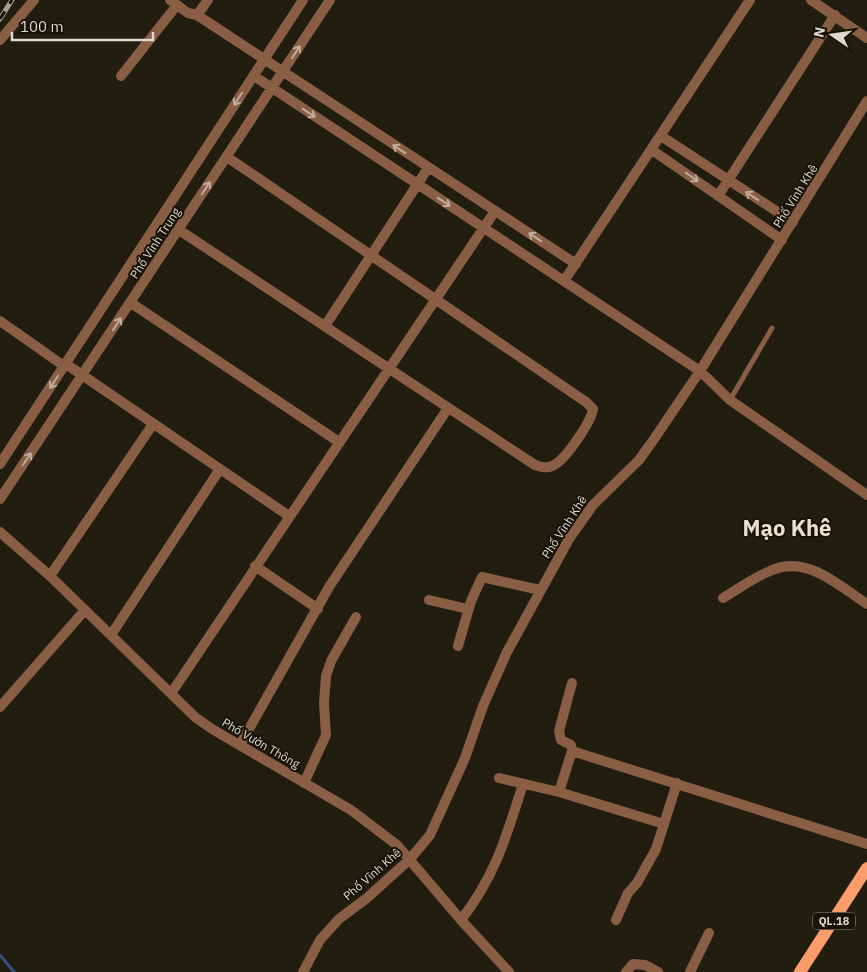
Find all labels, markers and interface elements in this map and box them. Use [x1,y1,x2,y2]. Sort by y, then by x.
scale bar [12,10,154,42]
north arrow [807,10,857,60]
text: 100 m [20,17,64,36]
text: N [809,25,829,39]
one-way arrow [290,45,301,59]
one-way arrow [233,92,243,106]
one-way arrow [301,108,315,118]
one-way arrow [392,143,406,154]
street label: Phố Vĩnh Khê [770,161,821,230]
one-way arrow [685,172,699,182]
one-way arrow [201,181,212,195]
one-way arrow [746,191,760,201]
one-way arrow [437,198,451,208]
street label: Phố Vĩnh Trung [126,204,184,281]
one-way arrow [528,232,542,243]
one-way arrow [112,317,122,331]
one-way arrow [49,375,59,389]
one-way arrow [22,452,32,466]
street label: Phố Vĩnh Khê [538,492,590,561]
district label: Mạo Khê [743,513,831,542]
street label: Phố Vườn Thông [219,715,303,772]
street label: Phố Vĩnh Khê [340,844,404,903]
road number: QL.18 [813,912,855,929]

